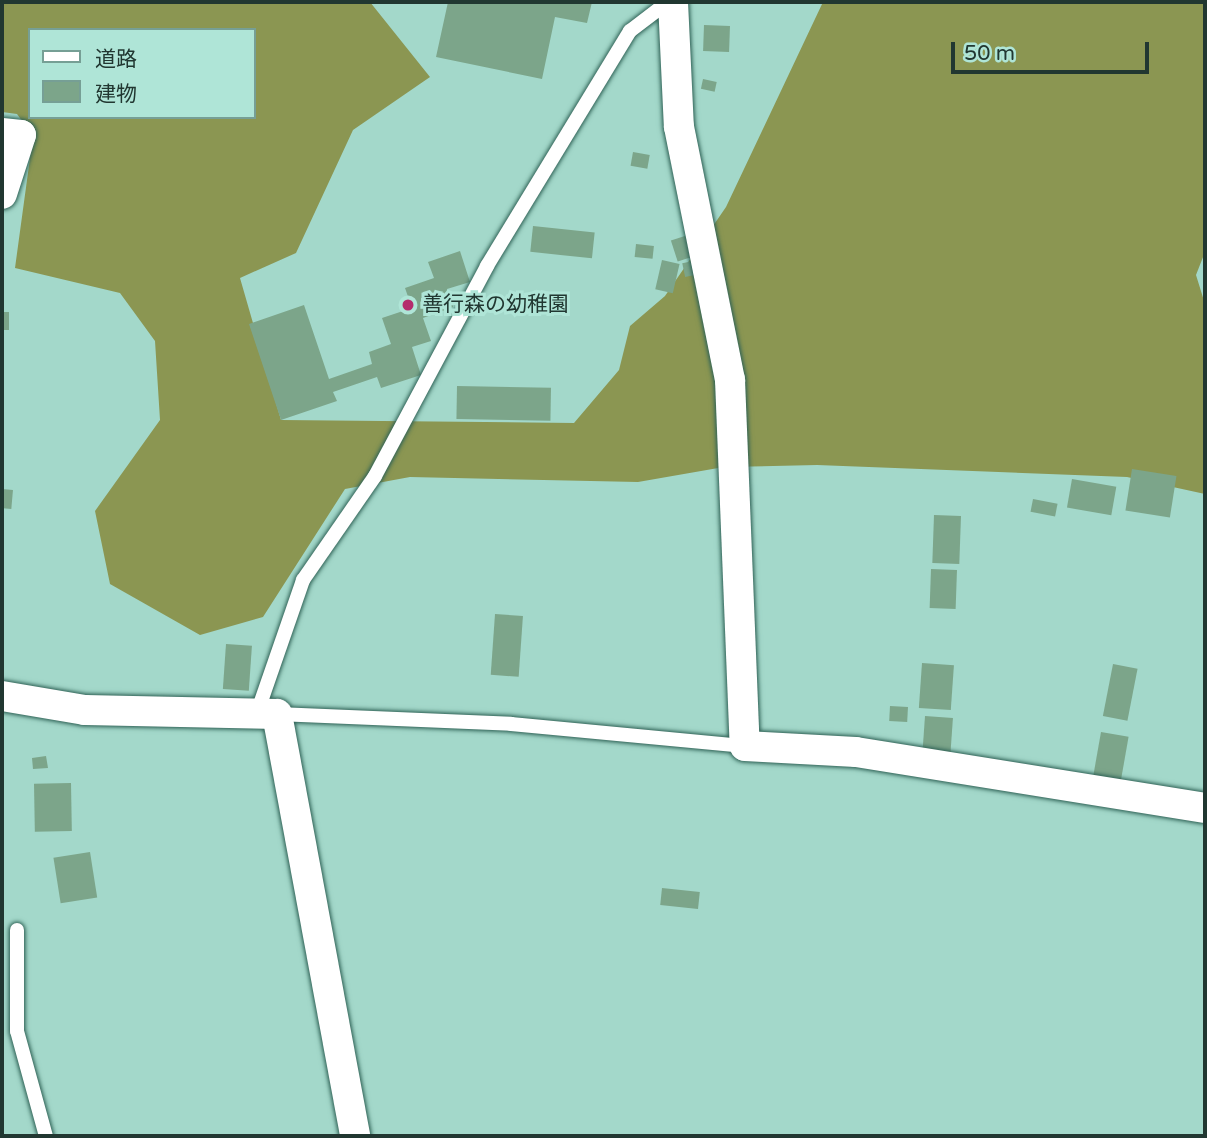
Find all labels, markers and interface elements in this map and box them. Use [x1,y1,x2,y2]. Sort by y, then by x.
legend [28,28,256,119]
scale bar [955,28,1153,72]
text: 50 m [964,41,1015,66]
text: 道路 [95,47,137,72]
text: 建物 [95,82,137,107]
place label: 善行森の幼稚園 [422,292,569,318]
marker: 善行森の幼稚園 [400,297,416,313]

